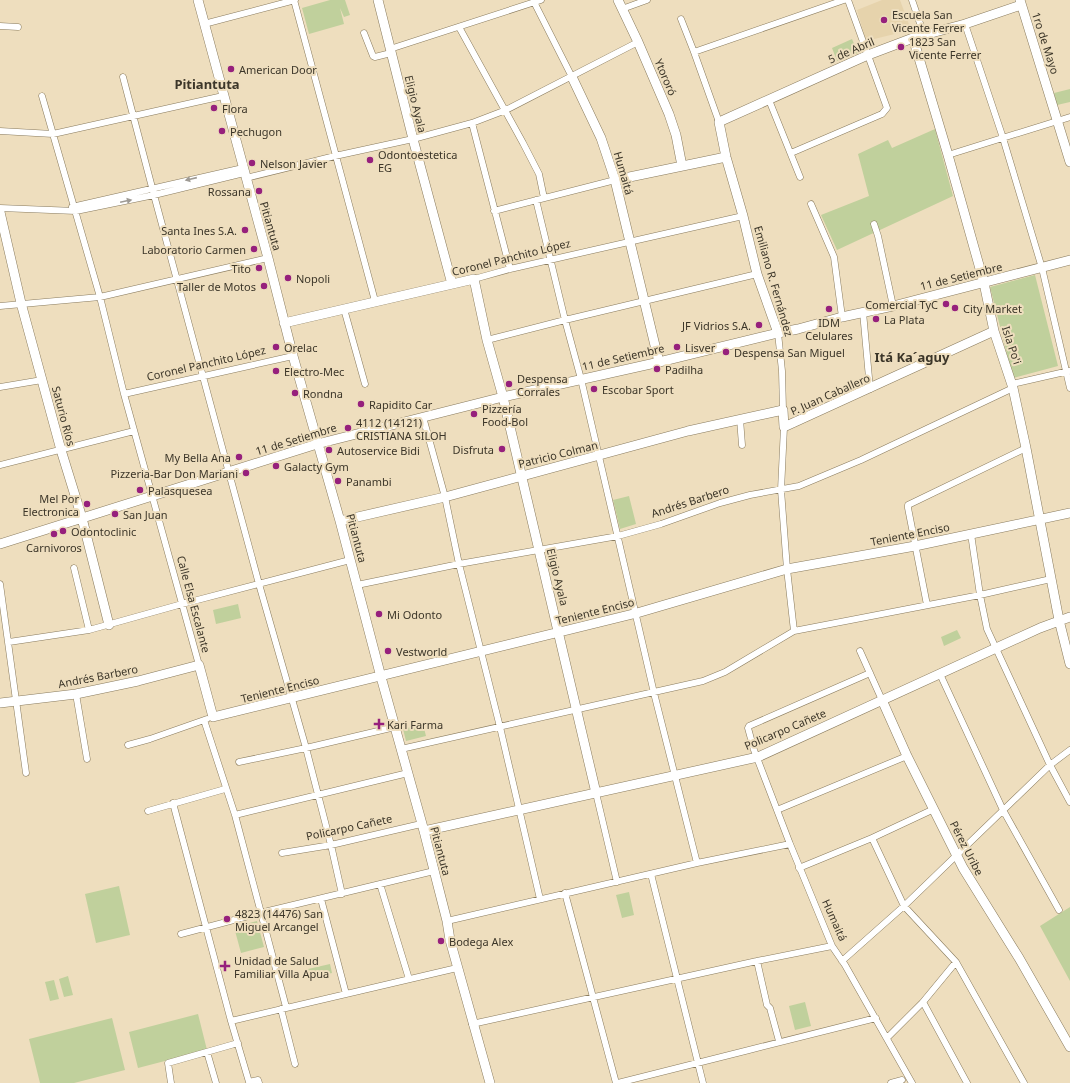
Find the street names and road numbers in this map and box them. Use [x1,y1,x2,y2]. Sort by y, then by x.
street label: 1ro de Mayo [1029,10,1063,76]
street label: 5 de Abril [826,34,876,66]
street label: Ytororó [652,56,681,98]
street label: Eligio Ayala [402,74,430,134]
street label: Humaitá [611,150,637,196]
street label: Pitiantuta [257,200,285,252]
street label: Emiliano R. Fernández [751,224,797,338]
street label: Coronel Panchito López [450,235,572,279]
street label: 11 de Setiembre [918,259,1004,293]
street label: Isla Po'i [999,324,1025,366]
street label: 11 de Setiembre [580,340,666,374]
street label: Coronel Panchito López [145,342,267,384]
street label: P. Juan Caballero [788,370,872,418]
street label: Saturio Ríos [49,384,79,448]
street label: 11 de Setiembre [254,420,338,458]
street label: Patricio Colman [517,437,599,471]
street label: Andrés Barbero [649,481,731,521]
street label: Pitiantuta [343,512,371,564]
street label: Teniente Enciso [869,519,951,549]
street label: Eligio Ayala [544,547,572,607]
street label: Calle Elsa Escalante [174,554,214,654]
street label: Teniente Enciso [554,594,636,628]
street label: Andrés Barbero [57,661,140,691]
street label: Teniente Enciso [239,672,321,706]
street label: Policarpo Cañete [742,705,828,753]
street label: Policarpo Cañete [305,811,393,843]
street label: Pérez Uribe [947,818,987,878]
street label: Pitiantuta [427,825,455,877]
street label: Humaitá [819,897,851,943]

